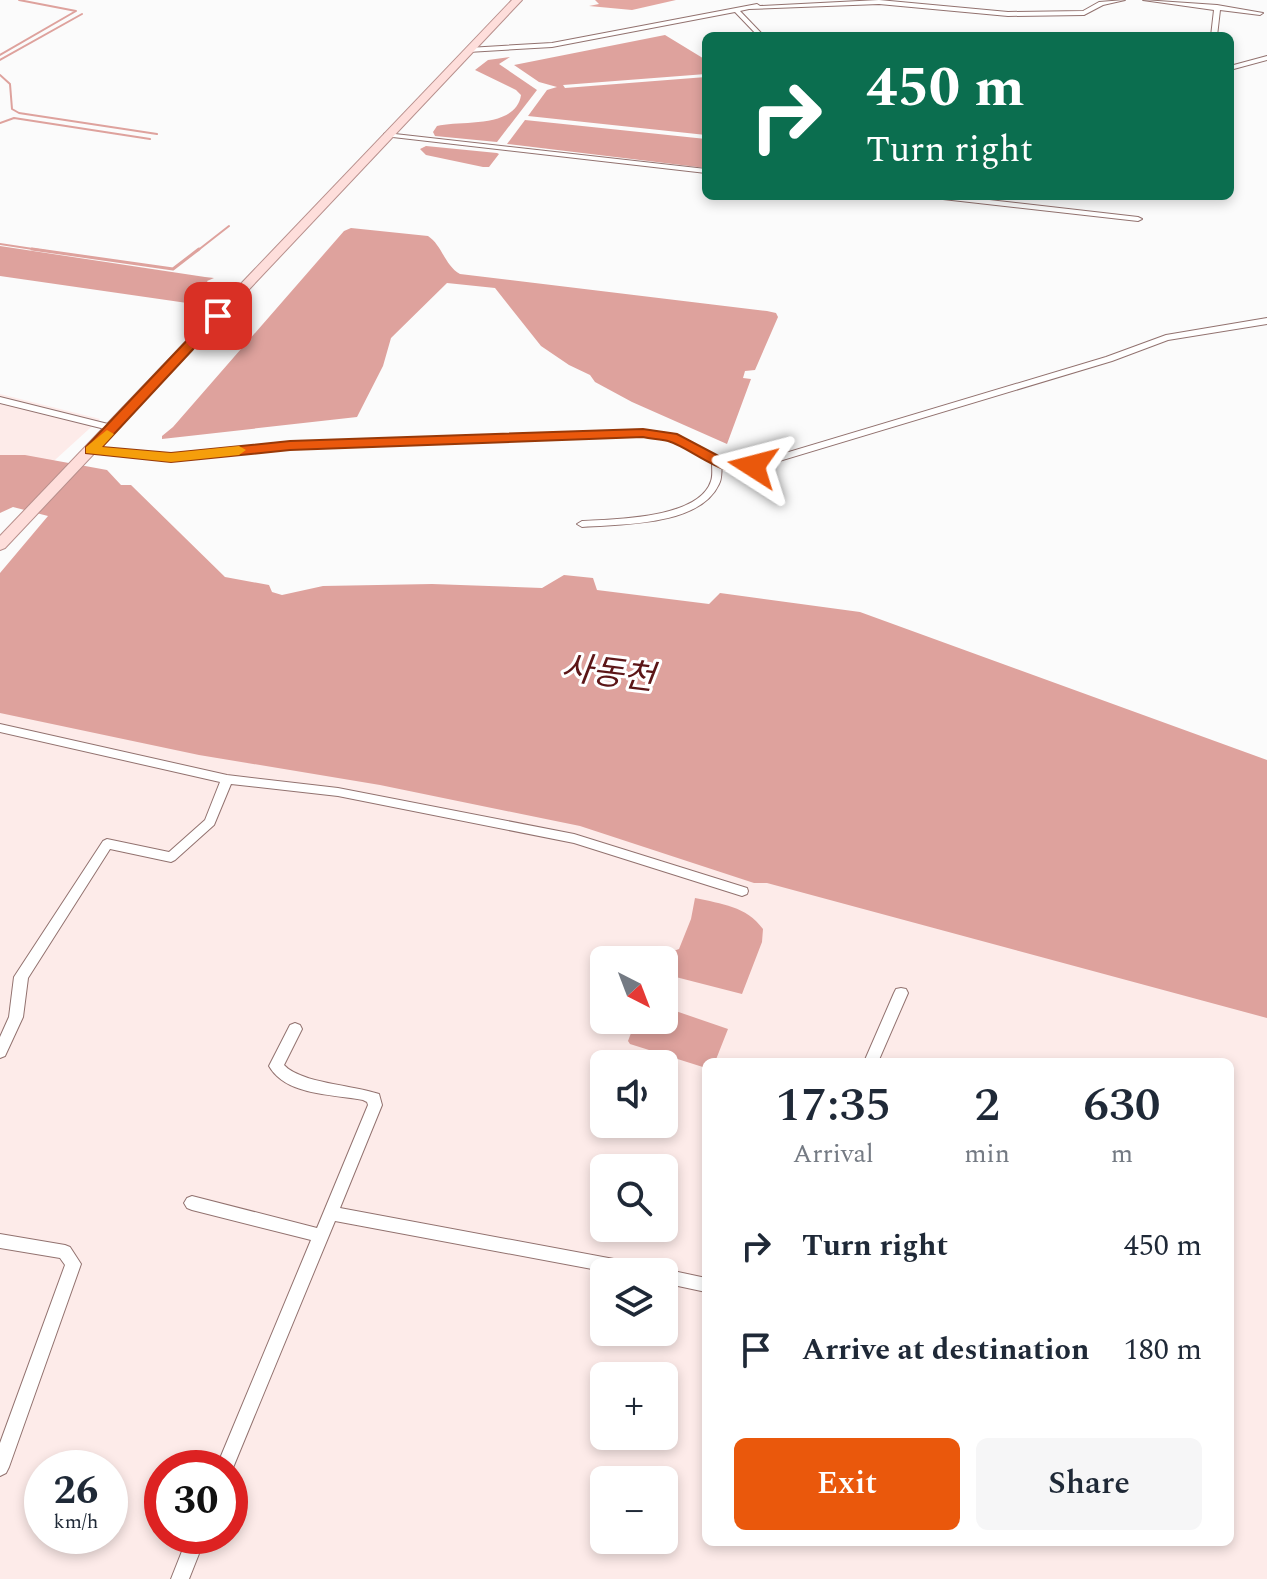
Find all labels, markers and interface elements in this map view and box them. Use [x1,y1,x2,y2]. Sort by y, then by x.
text: 450 m [866,46,1025,131]
icon: right [734,64,838,168]
text: Turn right [866,123,1033,178]
pin [184,282,252,350]
icon: arrive [196,294,240,338]
position arrow [711,424,795,508]
water label: 사동천 [558,642,661,706]
north arrow [590,946,678,1034]
map controls [590,946,678,1554]
button: sound [590,1050,678,1138]
text: 17:35 [775,1069,891,1142]
text: 2 [974,1069,1000,1142]
text: 630 [1083,1069,1161,1142]
text: Arrival [793,1134,874,1174]
text: min [964,1134,1010,1174]
text: m [1111,1134,1133,1174]
button: search [590,1154,678,1242]
text: Turn right [802,1223,948,1269]
text: 450 m [1124,1223,1202,1269]
icon: right [734,1224,778,1268]
button: layers [590,1258,678,1346]
text: Arrive at destination [802,1327,1089,1373]
text: 180 m [1124,1327,1202,1373]
icon: arrive [734,1328,778,1372]
button: + [590,1362,678,1450]
button: Exit [734,1438,960,1530]
button: Share [976,1438,1202,1530]
speed limit sign: 30 [144,1450,248,1554]
text: 26 [54,1461,98,1522]
button: − [590,1466,678,1554]
text: km/h [54,1507,99,1537]

